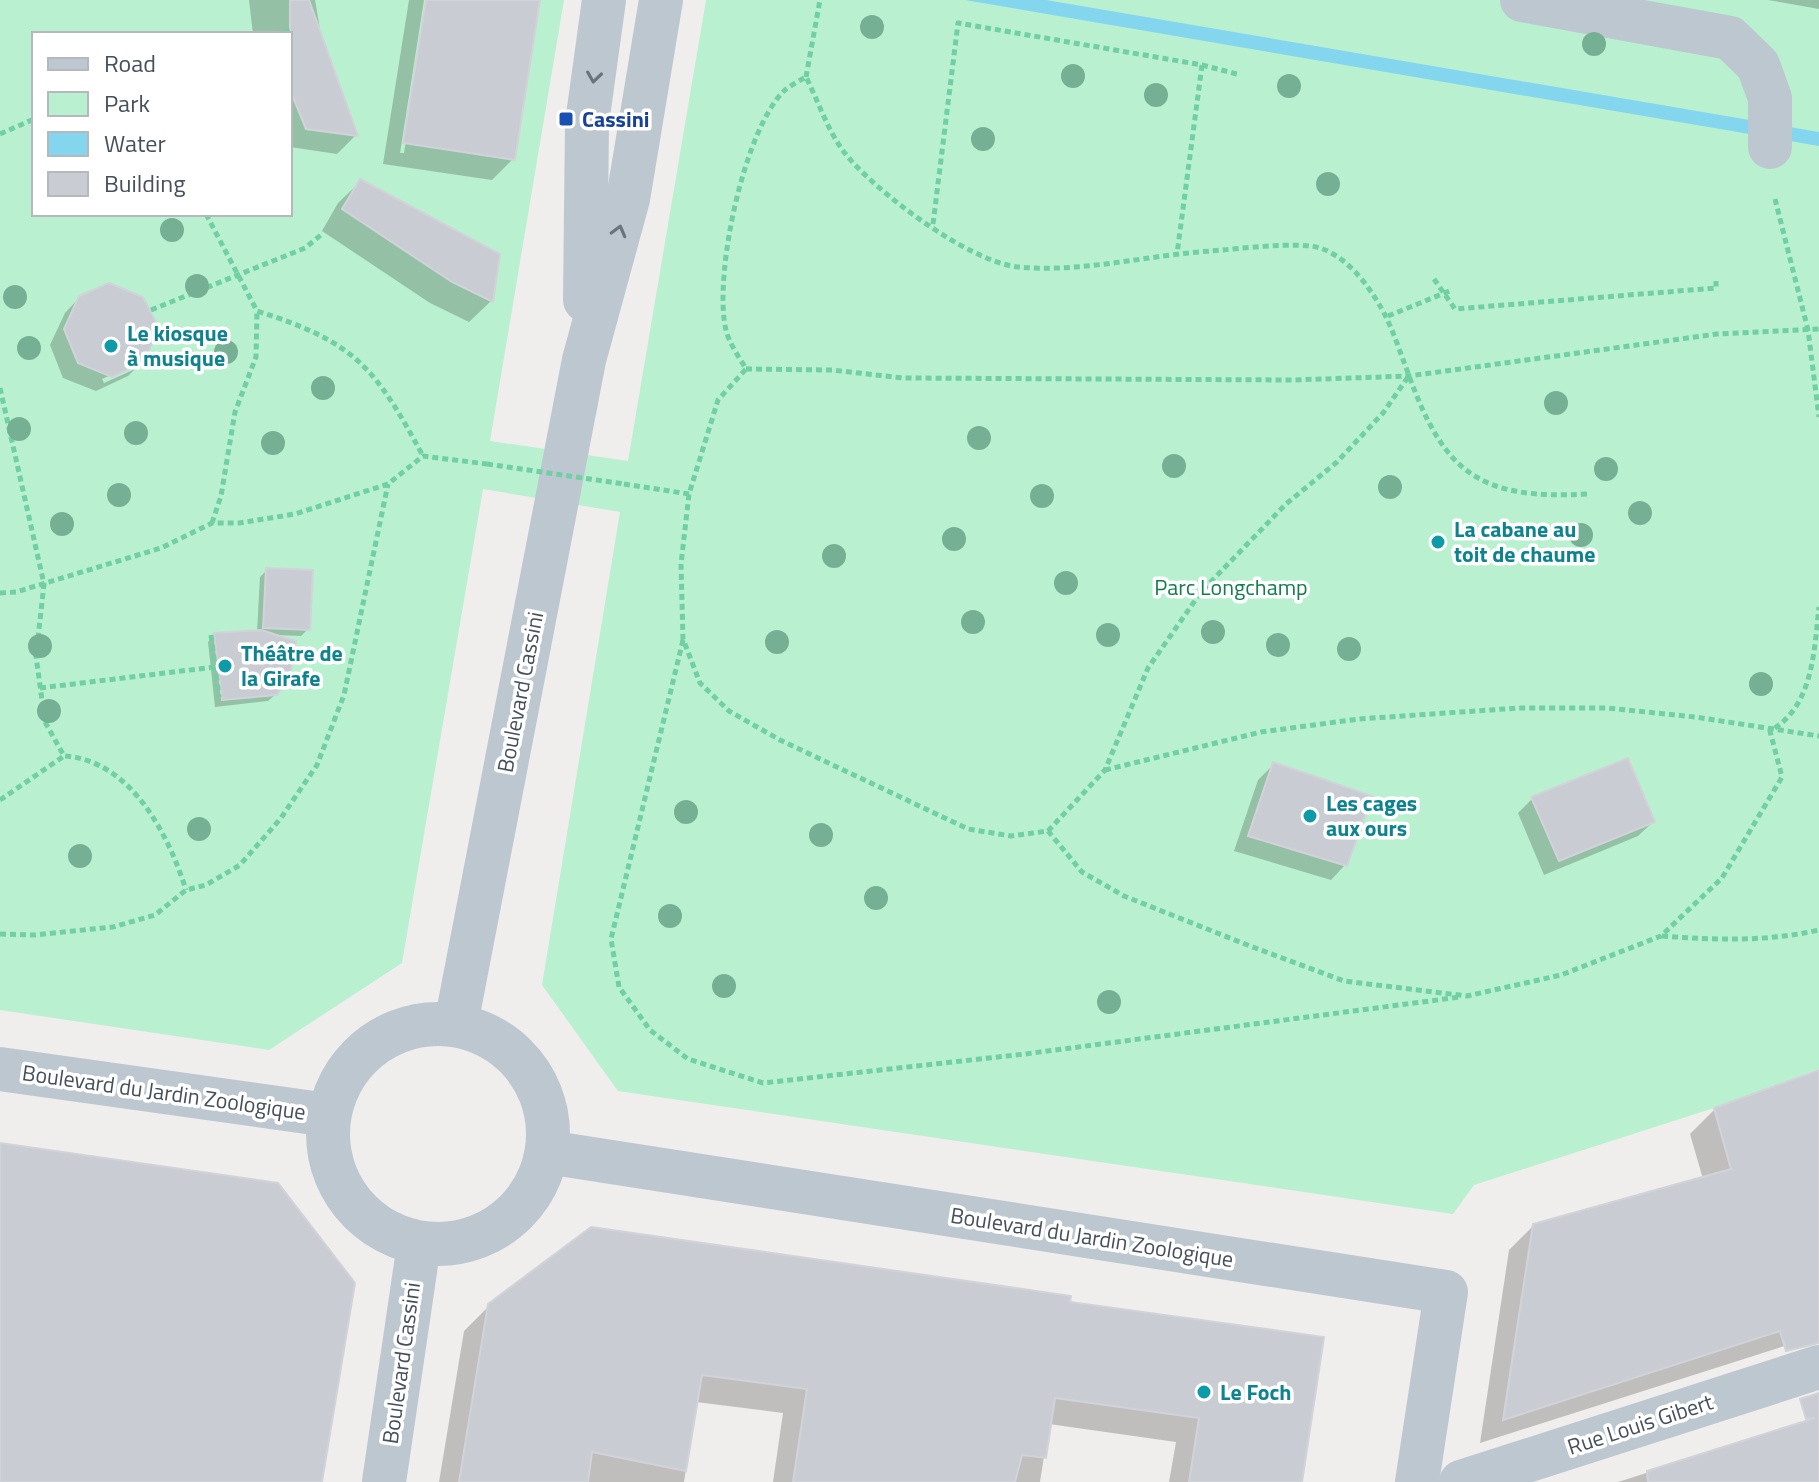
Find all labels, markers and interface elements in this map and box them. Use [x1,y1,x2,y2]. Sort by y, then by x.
legend [32,32,292,216]
text: Road [104,45,156,81]
one-way arrow [586,70,603,84]
text: Park [104,85,150,121]
place label: Cassini [582,102,649,136]
marker: Cassini [557,110,575,128]
text: Water [104,125,166,161]
text: Building [104,165,186,201]
one-way arrow [610,224,627,238]
place label: Le kiosque à musique [127,316,228,375]
marker: Le kiosque à musique [102,337,120,355]
place label: La cabane au toit de chaume [1454,512,1595,571]
marker: La cabane au toit de chaume [1429,533,1447,551]
park label: Parc Longchamp [1154,570,1308,604]
street label: Boulevard Cassini [488,609,552,775]
place label: Théâtre de la Girafe [241,636,343,695]
marker: Théâtre de la Girafe [216,657,234,675]
place label: Les cages aux ours [1326,786,1417,845]
marker: Les cages aux ours [1301,807,1319,825]
street label: Boulevard du Jardin Zoologique [20,1055,308,1129]
street label: Boulevard du Jardin Zoologique [948,1198,1236,1276]
street label: Boulevard Cassini [373,1280,429,1446]
place label: Le Foch [1220,1375,1291,1409]
marker: Le Foch [1195,1383,1213,1401]
street label: Rue Louis Gibert [1563,1384,1717,1464]

